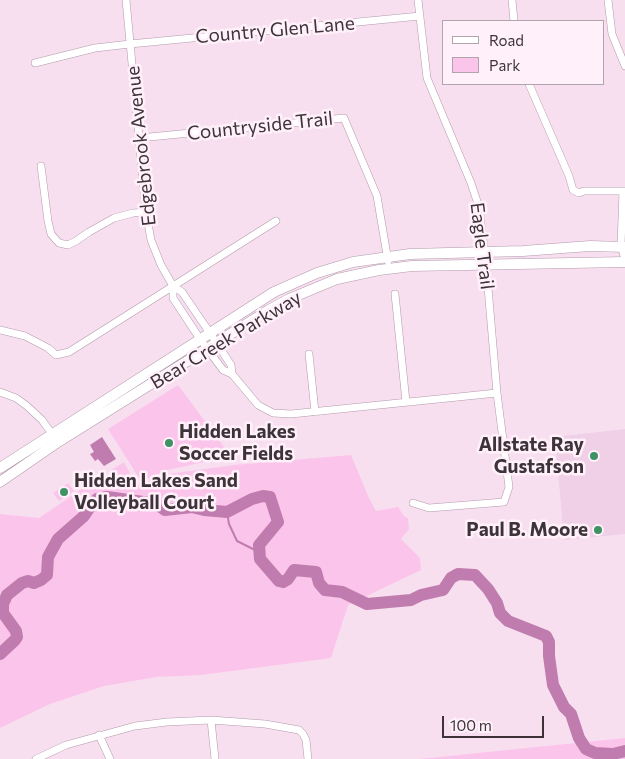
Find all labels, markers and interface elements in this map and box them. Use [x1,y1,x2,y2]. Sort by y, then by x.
street label: Country Glen Lane [194,12,356,48]
legend [442,20,605,85]
text: Road [489,31,524,49]
text: Park [489,56,520,74]
street label: Edgebrook Avenue [121,65,161,227]
street label: Countryside Trail [186,107,334,145]
street label: Eagle Trail [465,201,499,291]
street label: Bear Creek Parkway [146,286,306,394]
place label: Hidden Lakes Soccer Fields [179,421,296,465]
place label: Allstate Ray Gustafson [478,434,584,478]
marker: Hidden Lakes Soccer Fields [163,437,175,449]
marker: Allstate Ray Gustafson [588,450,600,462]
place label: Hidden Lakes Sand Volleyball Court [74,470,238,514]
marker: Hidden Lakes Sand Volleyball Court [58,486,70,498]
place label: Paul B. Moore [466,519,588,541]
marker: Paul B. Moore [592,524,604,536]
scale bar [445,706,548,738]
text: 100 m [450,716,492,734]

